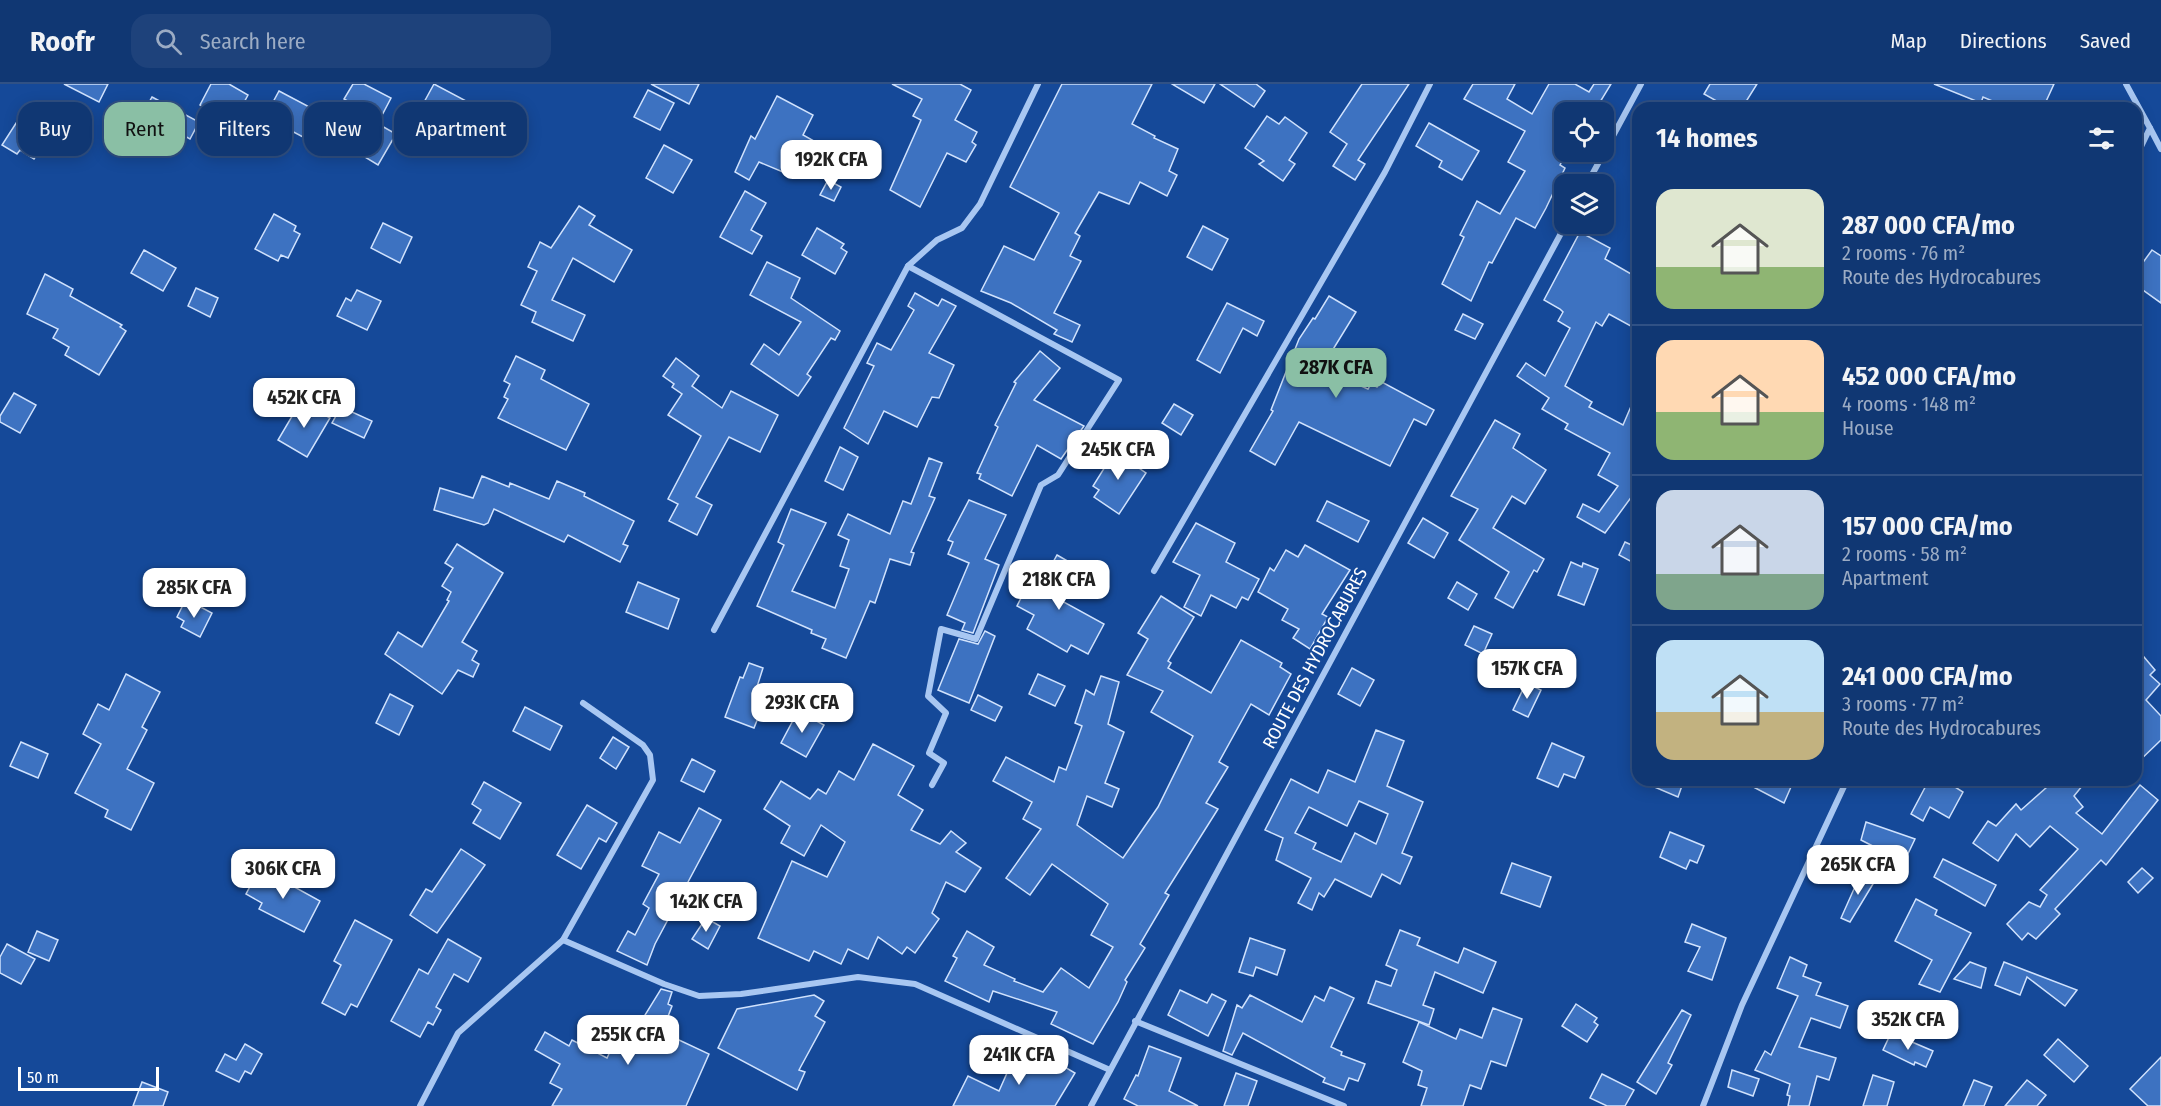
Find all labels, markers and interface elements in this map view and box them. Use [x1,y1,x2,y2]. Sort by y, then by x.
search box [131,14,551,68]
text: Roofr [30,25,95,58]
icon: search [152,25,185,58]
text: Search here [200,28,306,55]
text: Map [1890,28,1927,54]
text: Directions [1960,28,2047,54]
text: Saved [2080,28,2131,54]
chip: Buy [18,102,92,156]
chip: Rent [104,102,185,156]
chip: Filters [197,102,292,156]
chip: New [304,102,382,156]
chip: Apartment [394,102,527,156]
map controls [1554,102,1614,234]
button: locate [1554,102,1614,162]
icon: filters [2085,122,2118,155]
text: 14 homes [1656,123,1758,154]
pin: 192K CFA [769,140,893,191]
text: 192K CFA [795,147,867,171]
button: layers [1554,174,1614,234]
text: 287 000 CFA/mo [1842,210,2015,241]
icon: home [1704,213,1776,285]
text: 2 rooms · 76 m² [1842,241,1965,265]
text: Route des Hydrocabures [1842,265,2041,289]
pin: 287K CFA [1274,348,1398,399]
text: 287K CFA [1299,355,1373,379]
text: 452 000 CFA/mo [1842,361,2016,392]
icon: home [1704,364,1776,436]
pin: 452K CFA [242,378,366,429]
text: 452K CFA [267,385,341,409]
text: 4 rooms · 148 m² [1842,392,1976,416]
text: House [1842,416,1894,440]
pin: 245K CFA [1056,430,1180,481]
text: 245K CFA [1081,437,1155,461]
text: 157 000 CFA/mo [1842,511,2013,542]
icon: home [1704,514,1776,586]
text: 2 rooms · 58 m² [1842,542,1967,566]
pin: 218K CFA [997,560,1121,611]
street label: ROUTE DES HYDROCABURES [1258,564,1372,752]
text: Apartment [1842,566,1929,590]
text: 218K CFA [1023,567,1095,591]
pin: 285K CFA [132,568,256,619]
text: 285K CFA [157,575,231,599]
pin: 157K CFA [1465,649,1589,700]
text: 157K CFA [1491,656,1563,680]
text: 241 000 CFA/mo [1842,661,2013,692]
icon: home [1704,664,1776,736]
pin: 293K CFA [740,683,864,734]
text: 293K CFA [765,690,839,714]
text: 3 rooms · 77 m² [1842,692,1964,716]
text: Route des Hydrocabures [1842,716,2041,740]
pin: 265K CFA [1796,845,1920,896]
pin: 306K CFA [221,849,345,900]
text: 265K CFA [1821,852,1895,876]
text: 306K CFA [245,856,321,880]
pin: 142K CFA [644,882,768,933]
text: 142K CFA [670,889,742,913]
pin: 352K CFA [1846,1000,1970,1051]
text: 352K CFA [1871,1007,1945,1031]
pin: 255K CFA [566,1015,690,1066]
text: 255K CFA [591,1022,665,1046]
pin: 241K CFA [957,1035,1081,1086]
text: 241K CFA [983,1042,1055,1066]
scale bar [18,1064,159,1092]
text: 50 m [27,1068,59,1087]

